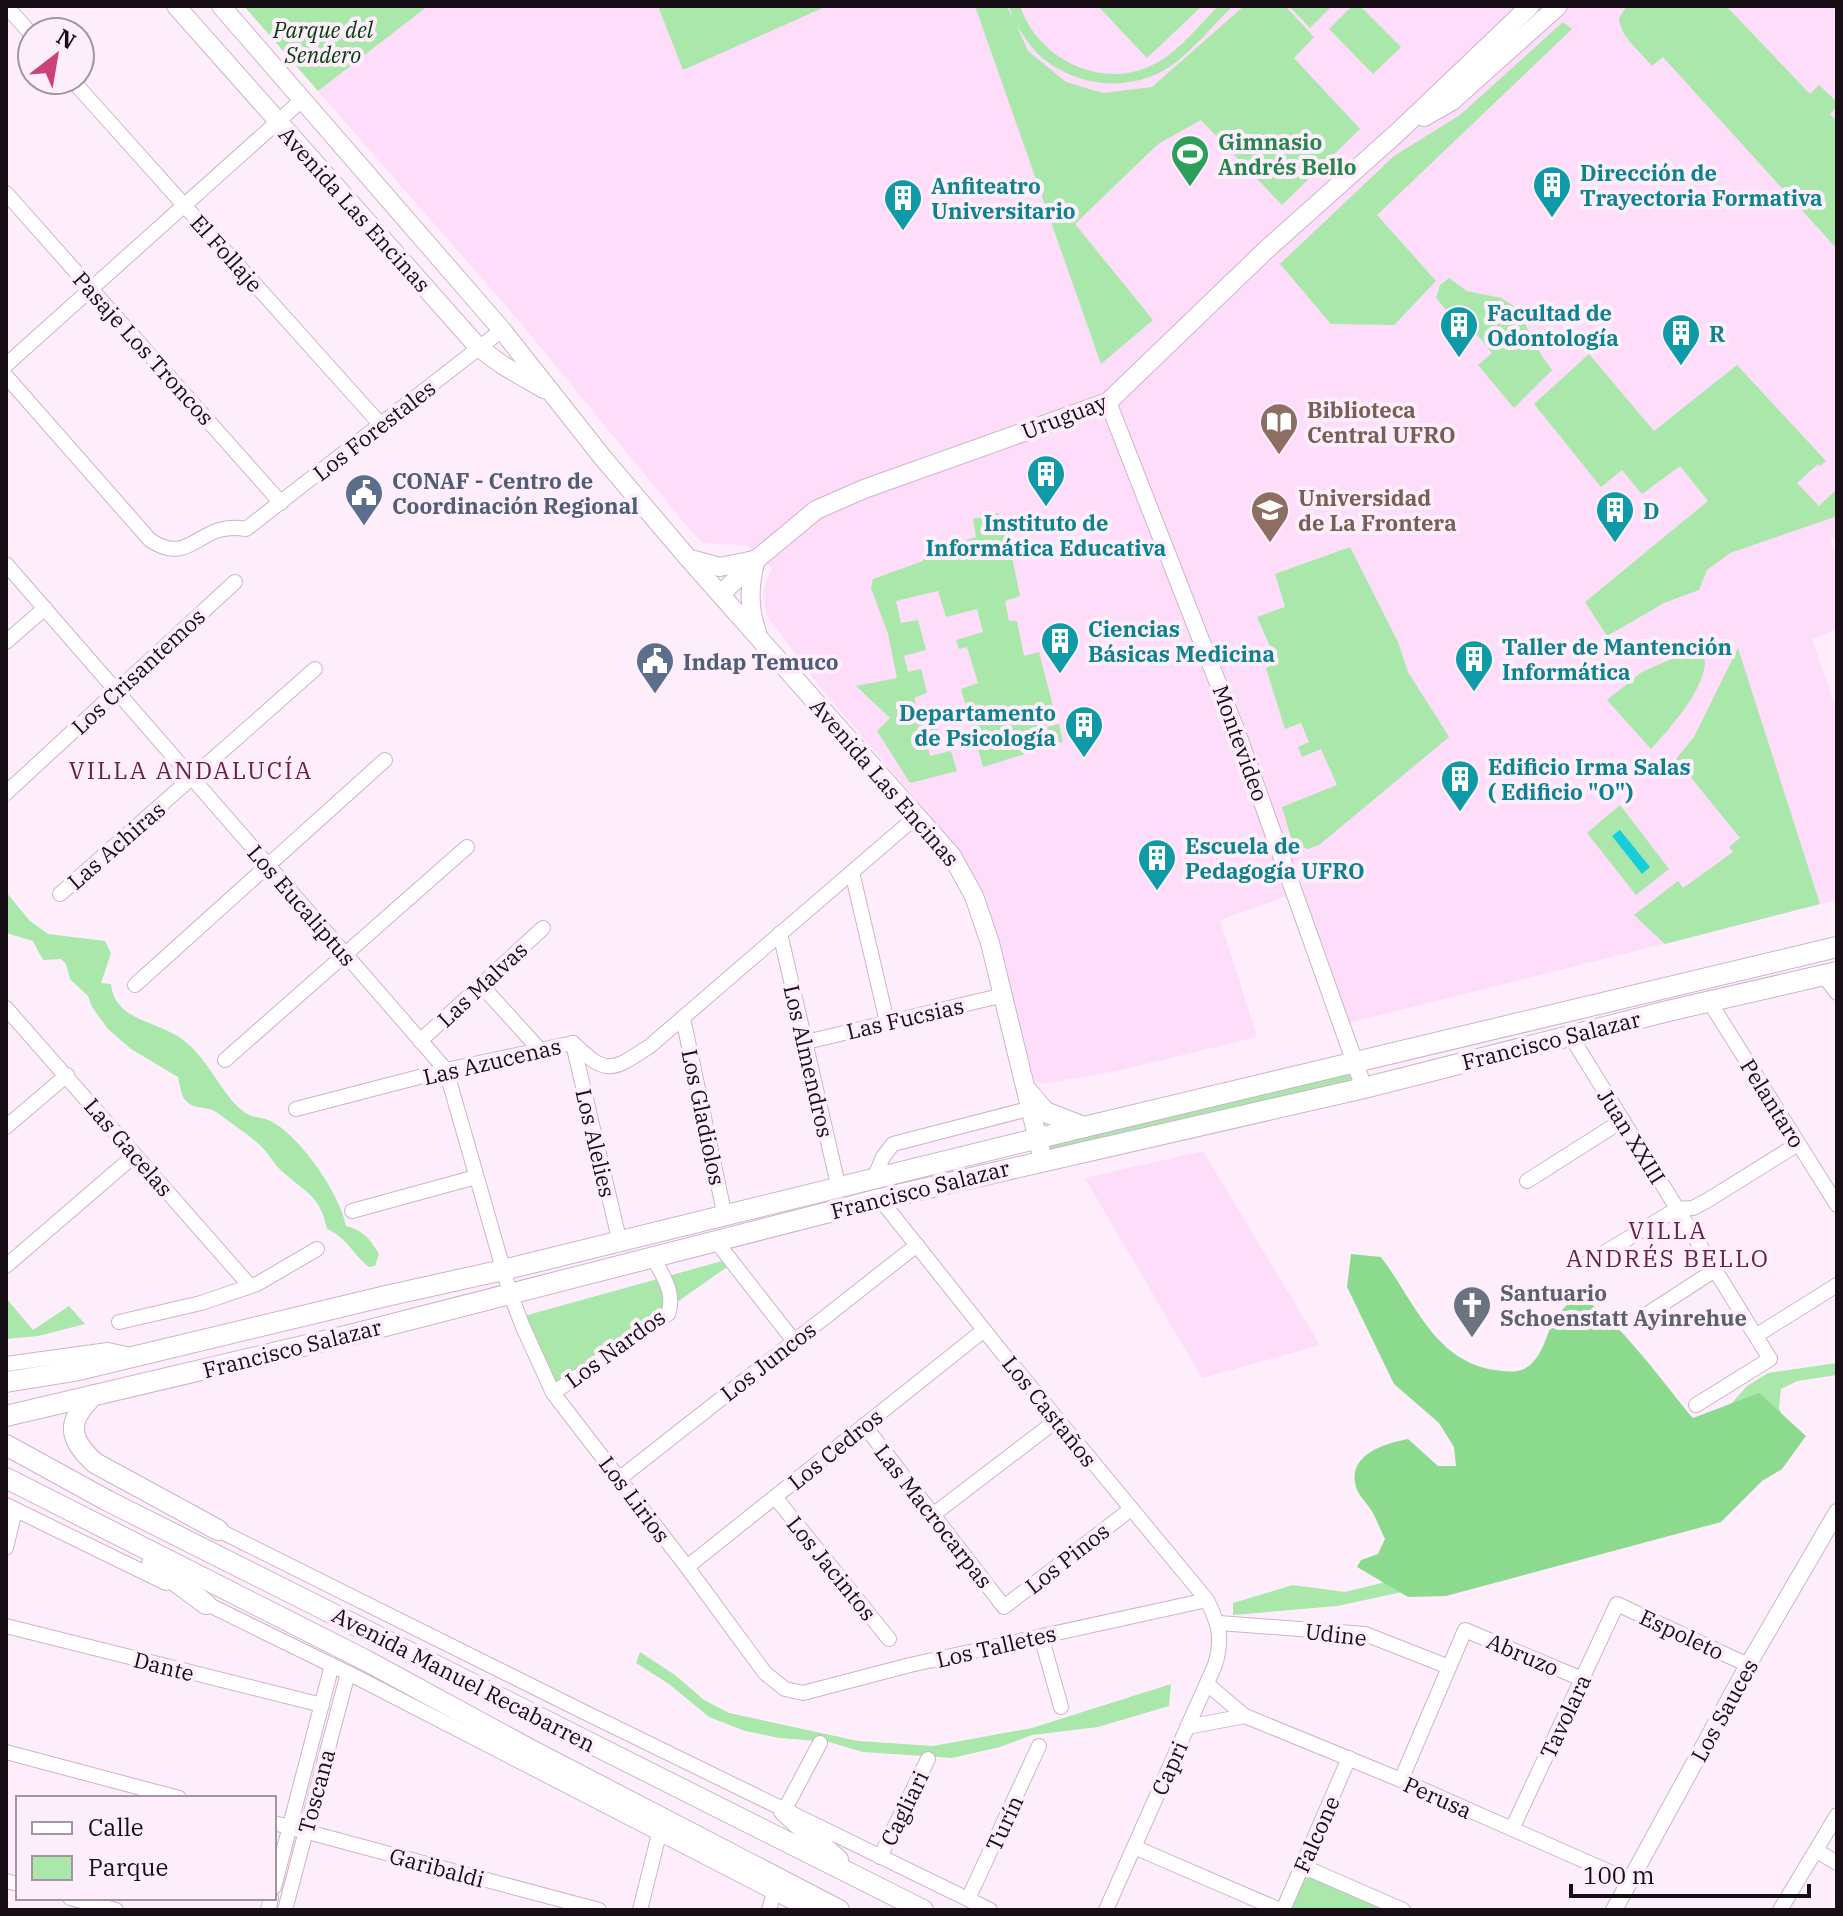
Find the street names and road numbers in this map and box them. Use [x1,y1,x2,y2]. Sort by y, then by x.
street label: Avenida Las Encinas [273,120,437,298]
street label: El Follaje [185,208,269,298]
street label: Pasaje Los Troncos [67,265,221,431]
street label: Los Forestales [307,373,441,487]
street label: Uruguay [1017,386,1111,446]
street label: Los Crisantemos [65,602,211,740]
street label: Montevideo [1207,681,1275,805]
street label: Avenida Las Encinas [804,692,966,872]
street label: Las Achiras [61,795,171,895]
street label: Los Eucaliptus [241,838,363,972]
street label: Las Malvas [431,935,533,1033]
street label: Los Almendros [777,982,841,1140]
street label: Las Fucsias [844,990,966,1046]
street label: Francisco Salazar [1459,1004,1644,1076]
street label: Las Azucenas [420,1031,564,1091]
street label: Los Gladiolos [675,1046,733,1188]
street label: Pelantaro [1734,1053,1812,1153]
street label: Juan XXIII [1591,1083,1673,1189]
street label: Los Alelies [569,1086,623,1200]
street label: Las Gacelas [78,1092,180,1202]
street label: Francisco Salazar [828,1153,1013,1225]
street label: Los Nardos [559,1302,671,1394]
street label: Francisco Salazar [200,1312,385,1384]
street label: Los Juncos [714,1315,822,1407]
street label: Los Castaños [996,1349,1104,1473]
street label: Los Cedros [782,1402,888,1496]
street label: Las Macrocarpas [869,1438,999,1594]
street label: Los Lirios [593,1450,677,1548]
street label: Los Jacintos [781,1510,883,1626]
street label: Los Pinos [1019,1516,1115,1600]
street label: Avenida Manuel Recabarren [327,1600,601,1758]
street label: Espoleto [1635,1602,1729,1666]
street label: Udine [1304,1616,1368,1652]
street label: Los Talletes [933,1618,1059,1674]
street label: Abruzo [1483,1626,1563,1682]
street label: Dante [131,1645,197,1687]
street label: Los Sauces [1684,1653,1764,1767]
street label: Tavolara [1533,1669,1597,1763]
street label: Capri [1144,1736,1194,1800]
street label: Toscana [291,1746,341,1836]
street label: Cagliari [873,1766,935,1850]
street label: Perusa [1399,1769,1477,1825]
street label: Turín [979,1790,1029,1856]
street label: Falcone [1286,1791,1346,1877]
street label: Garibaldi [386,1840,488,1894]

